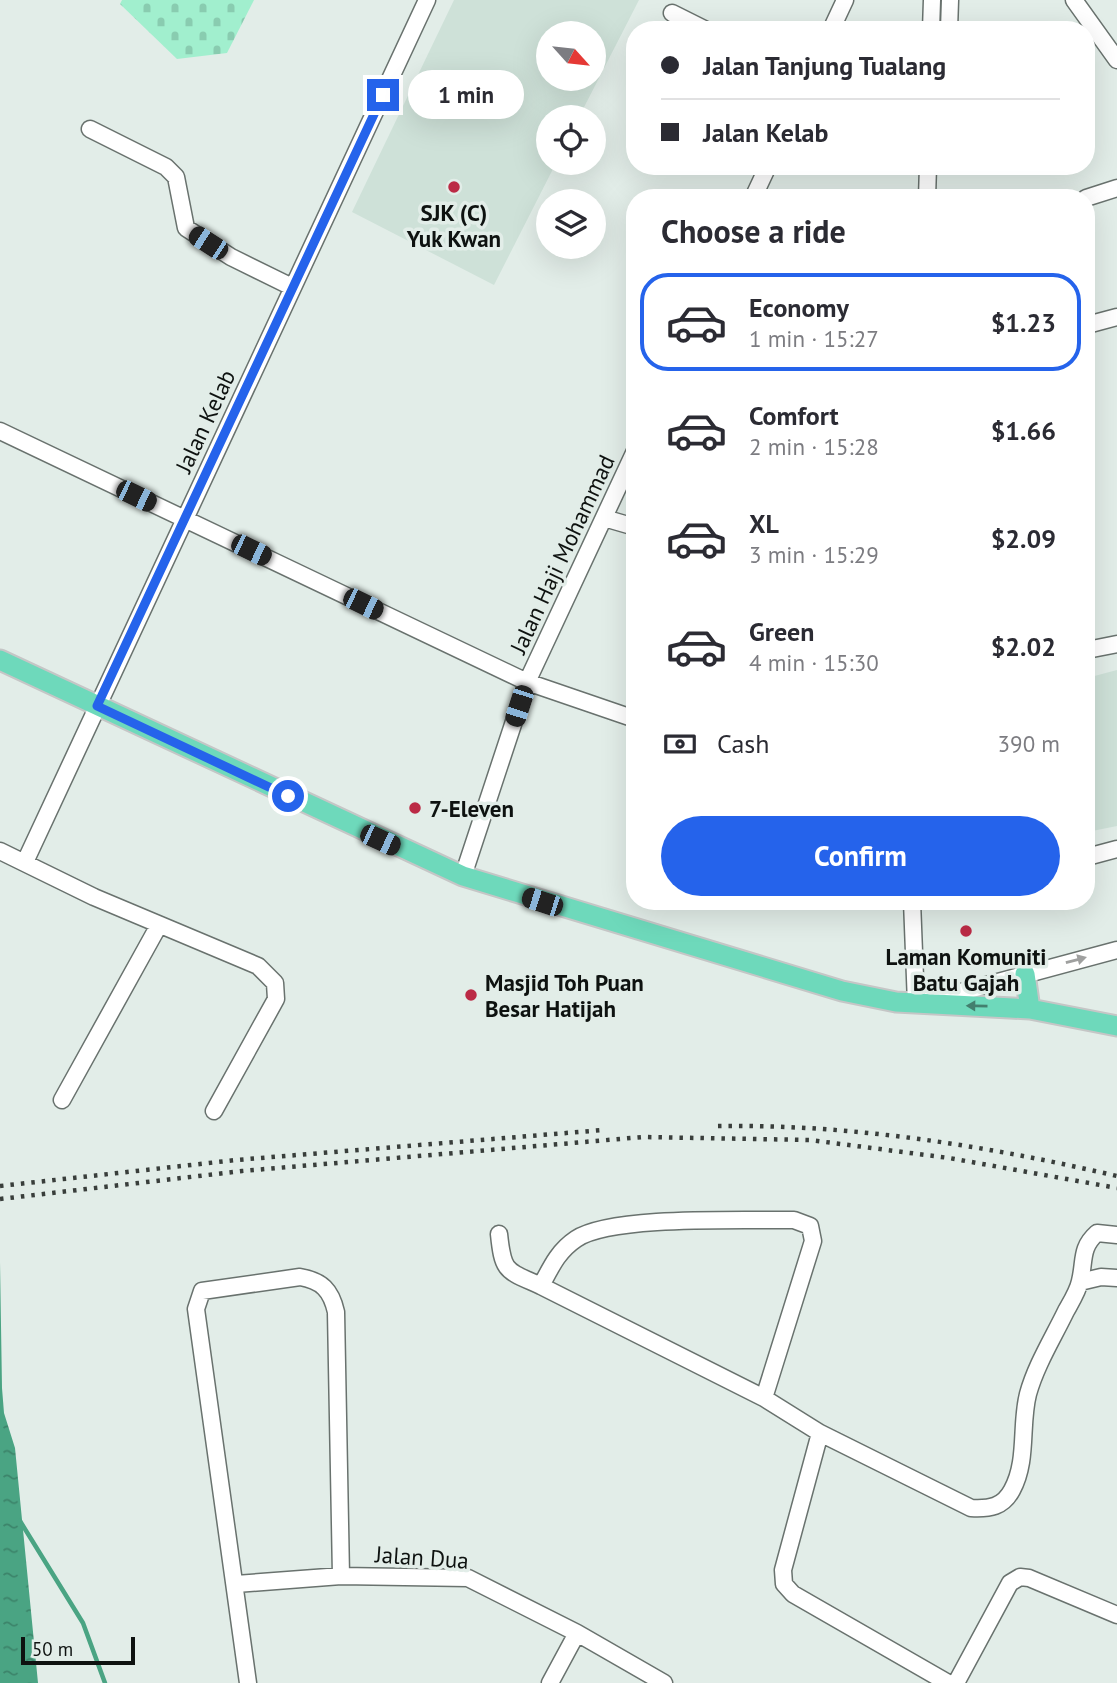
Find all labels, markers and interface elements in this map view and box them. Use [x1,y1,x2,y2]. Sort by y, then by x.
north arrow [536,21,606,91]
map controls [536,21,606,259]
text: Jalan Tanjung Tualang [703,49,946,82]
callout: 1 min [408,70,523,119]
route end [367,79,399,111]
text: 1 min [438,80,494,109]
button: locate [536,105,606,175]
text: Jalan Kelab [703,116,828,149]
marker: SJK (C) Yuk Kwan [446,179,462,195]
button: layers [536,189,606,259]
place label: SJK (C) Yuk Kwan [406,198,501,253]
text: Choose a ride [661,210,846,252]
car [185,223,232,263]
icon: car [665,291,728,354]
text: Economy [749,291,849,324]
text: $1.23 [991,306,1056,339]
text: 1 min · 15:27 [749,324,879,353]
street label: Jalan Kelab [168,365,241,478]
icon: car [665,399,728,462]
text: Comfort [749,399,839,432]
text: $1.66 [991,414,1056,447]
text: 2 min · 15:28 [749,432,879,461]
street label: Jalan Haji Mohammad [503,450,621,659]
car [113,477,160,515]
icon: car [665,507,728,570]
text: XL [749,507,779,540]
text: $2.09 [991,522,1056,555]
car [228,531,275,569]
text: 3 min · 15:29 [749,540,879,569]
car [340,585,387,623]
icon: car [665,615,728,678]
text: Green [749,615,814,648]
text: $2.02 [991,630,1056,663]
text: 4 min · 15:30 [749,648,879,677]
car [503,683,536,729]
icon: cash [661,725,699,763]
text: Cash [717,727,769,760]
text: 390 m [998,729,1060,758]
route start [272,780,304,812]
place label: 7-Eleven [429,794,514,823]
marker: 7-Eleven [407,800,423,816]
button: Confirm [661,816,1060,896]
car [357,822,404,858]
car [519,886,566,918]
marker: Laman Komuniti Batu Gajah [958,923,974,939]
place label: Laman Komuniti Batu Gajah [886,942,1046,997]
one-way arrow [1066,954,1088,965]
place label: Masjid Toh Puan Besar Hatijah [485,968,644,1023]
marker: Masjid Toh Puan Besar Hatijah [463,987,479,1003]
one-way arrow [966,1000,988,1012]
street label: Jalan Dua [373,1539,470,1575]
scale bar [21,1634,135,1666]
text: 50 m [32,1637,73,1661]

